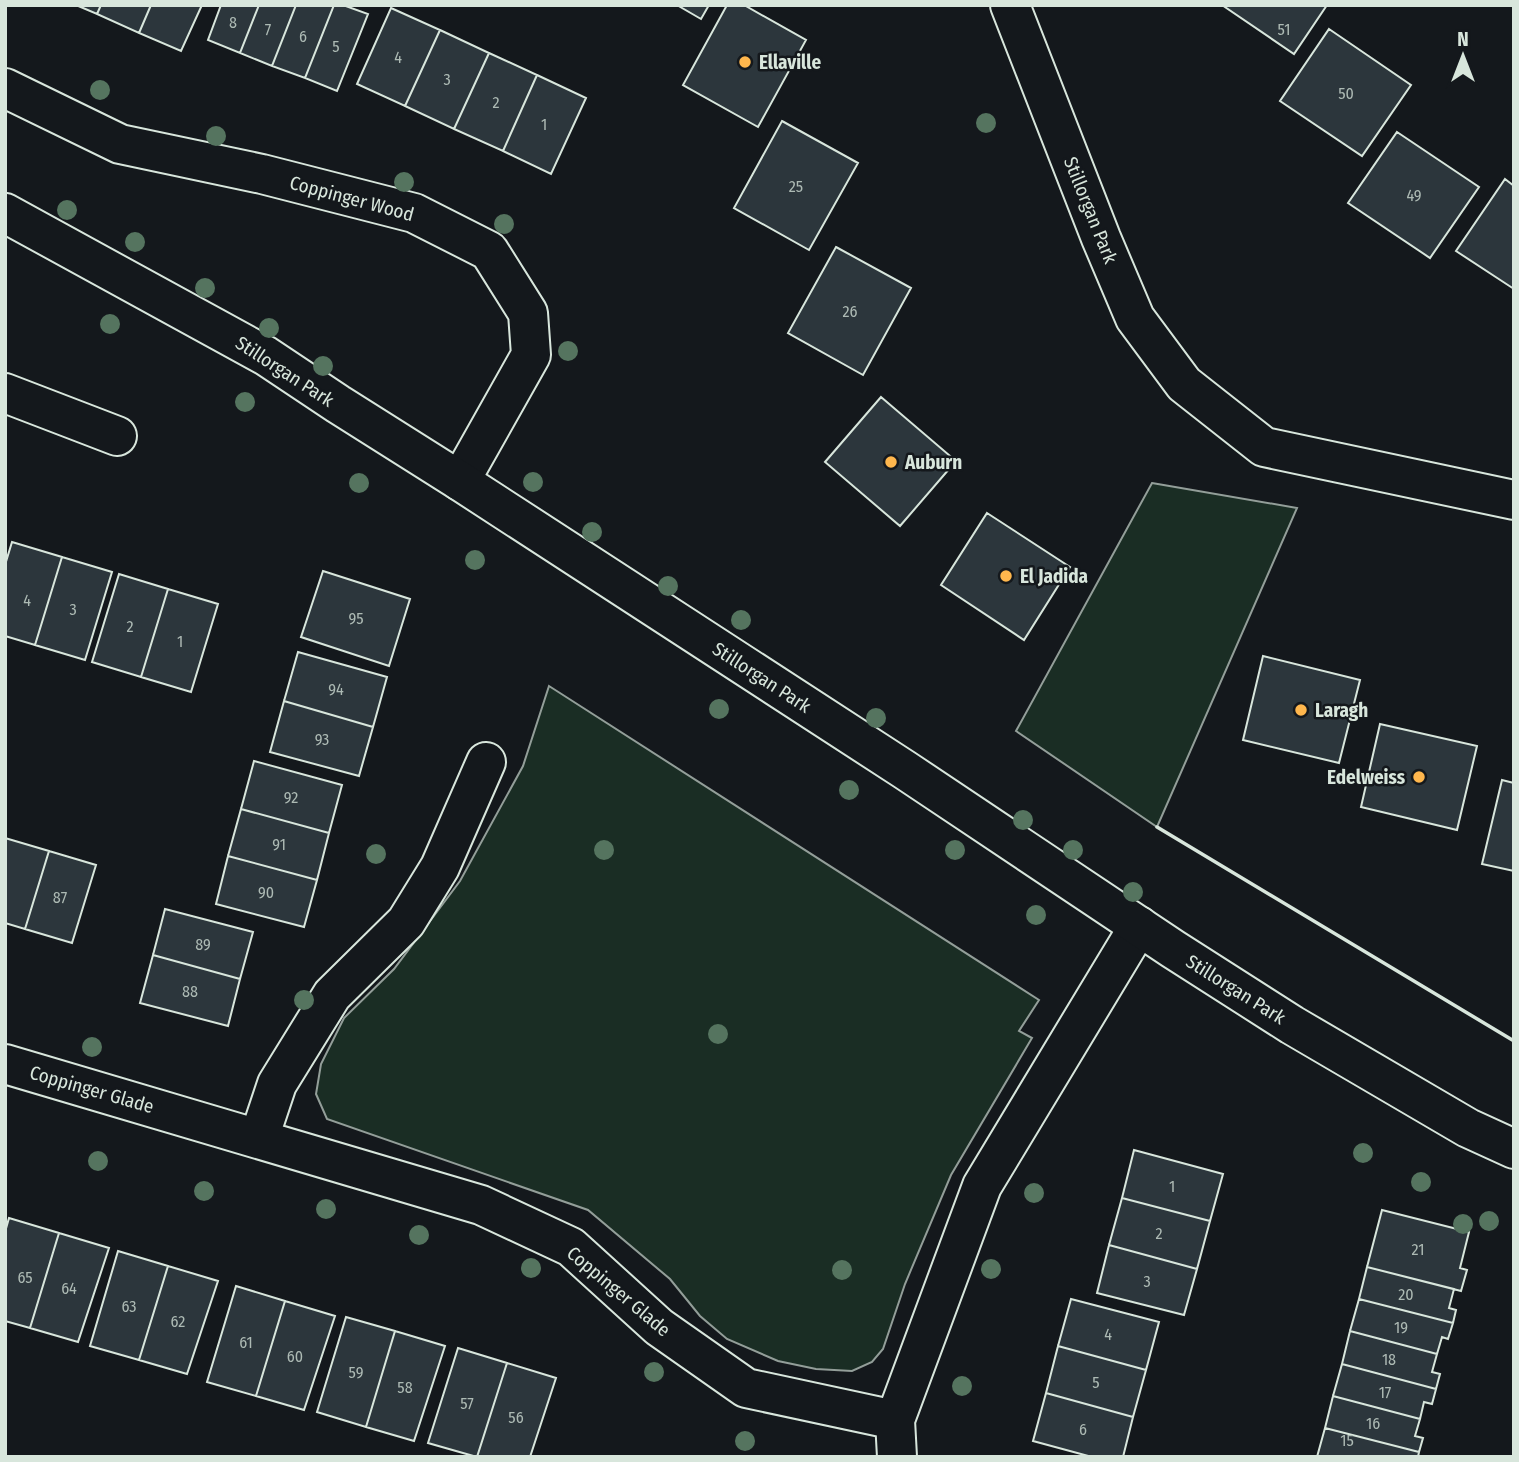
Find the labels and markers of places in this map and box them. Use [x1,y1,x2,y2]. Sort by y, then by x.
place label: Ellaville [759,51,821,74]
marker: Ellaville [737,54,753,70]
place label: Auburn [904,451,962,474]
marker: Auburn [883,454,899,470]
place label: El Jadida [1020,565,1088,588]
marker: El Jadida [998,568,1014,584]
place label: Laragh [1315,699,1368,722]
marker: Laragh [1293,702,1309,718]
place label: Edelweiss [1327,766,1406,789]
marker: Edelweiss [1411,769,1427,785]

